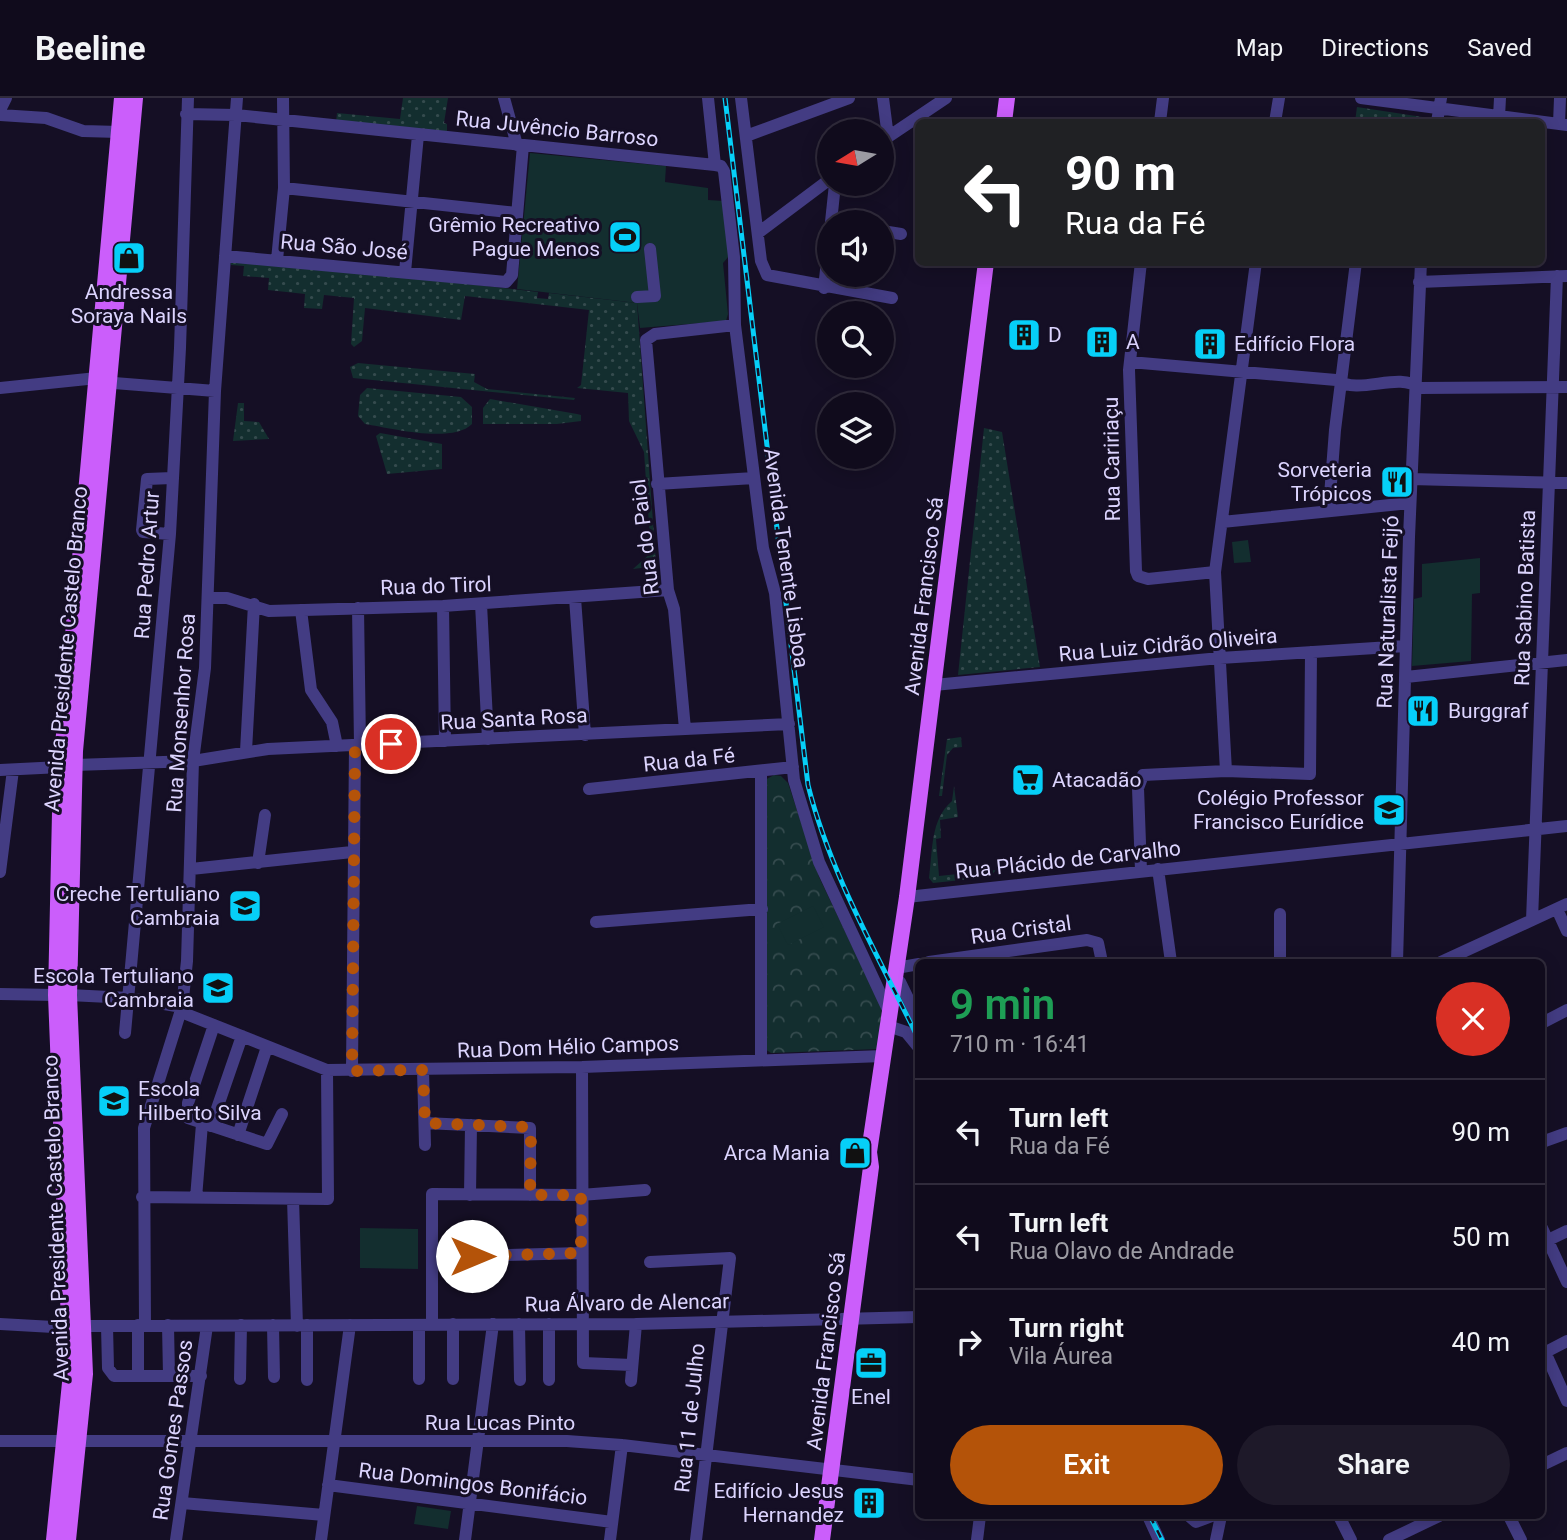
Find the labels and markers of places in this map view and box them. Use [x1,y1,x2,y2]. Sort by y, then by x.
place label: Grêmio Recreativo Pague Menos [428,213,600,261]
sports icon: Grêmio Recreativo Pague Menos [606,218,644,256]
shop icon: Andressa Soraya Nails [110,239,148,277]
place label: Andressa Soraya Nails [71,280,187,328]
building icon: D [1005,316,1043,354]
place label: D [1048,323,1062,347]
building icon: A [1083,323,1121,361]
building icon: Edifício Flora [1191,325,1229,363]
place label: A [1126,330,1140,354]
place label: Edifício Flora [1234,332,1355,356]
place label: Sorveteria Trópicos [1277,458,1372,506]
restaurant icon: Sorveteria Trópicos [1378,463,1416,501]
restaurant icon: Burggraf [1404,692,1442,730]
place label: Burggraf [1448,699,1529,723]
pin [361,714,421,774]
supermarket icon: Atacadão [1009,761,1047,799]
place label: Atacadão [1052,768,1141,792]
place label: Colégio Professor Francisco Eurídice [1193,786,1364,834]
school or university icon: Colégio Professor Francisco Eurídice [1370,791,1408,829]
place label: Creche Tertuliano Cambraia [56,882,220,930]
school or university icon: Creche Tertuliano Cambraia [226,887,264,925]
place label: Escola Tertuliano Cambraia [33,964,194,1012]
school or university icon: Escola Tertuliano Cambraia [199,969,237,1007]
place label: Escola Hilberto Silva [138,1077,262,1125]
school or university icon: Escola Hilberto Silva [95,1082,133,1120]
shop icon: Arca Mania [836,1134,874,1172]
place label: Arca Mania [724,1141,830,1165]
office icon: Enel [852,1344,890,1382]
place label: Enel [851,1385,891,1409]
place label: Edifício Jesus Hernandez [714,1479,844,1527]
building icon: Edifício Jesus Hernandez [850,1484,888,1522]

